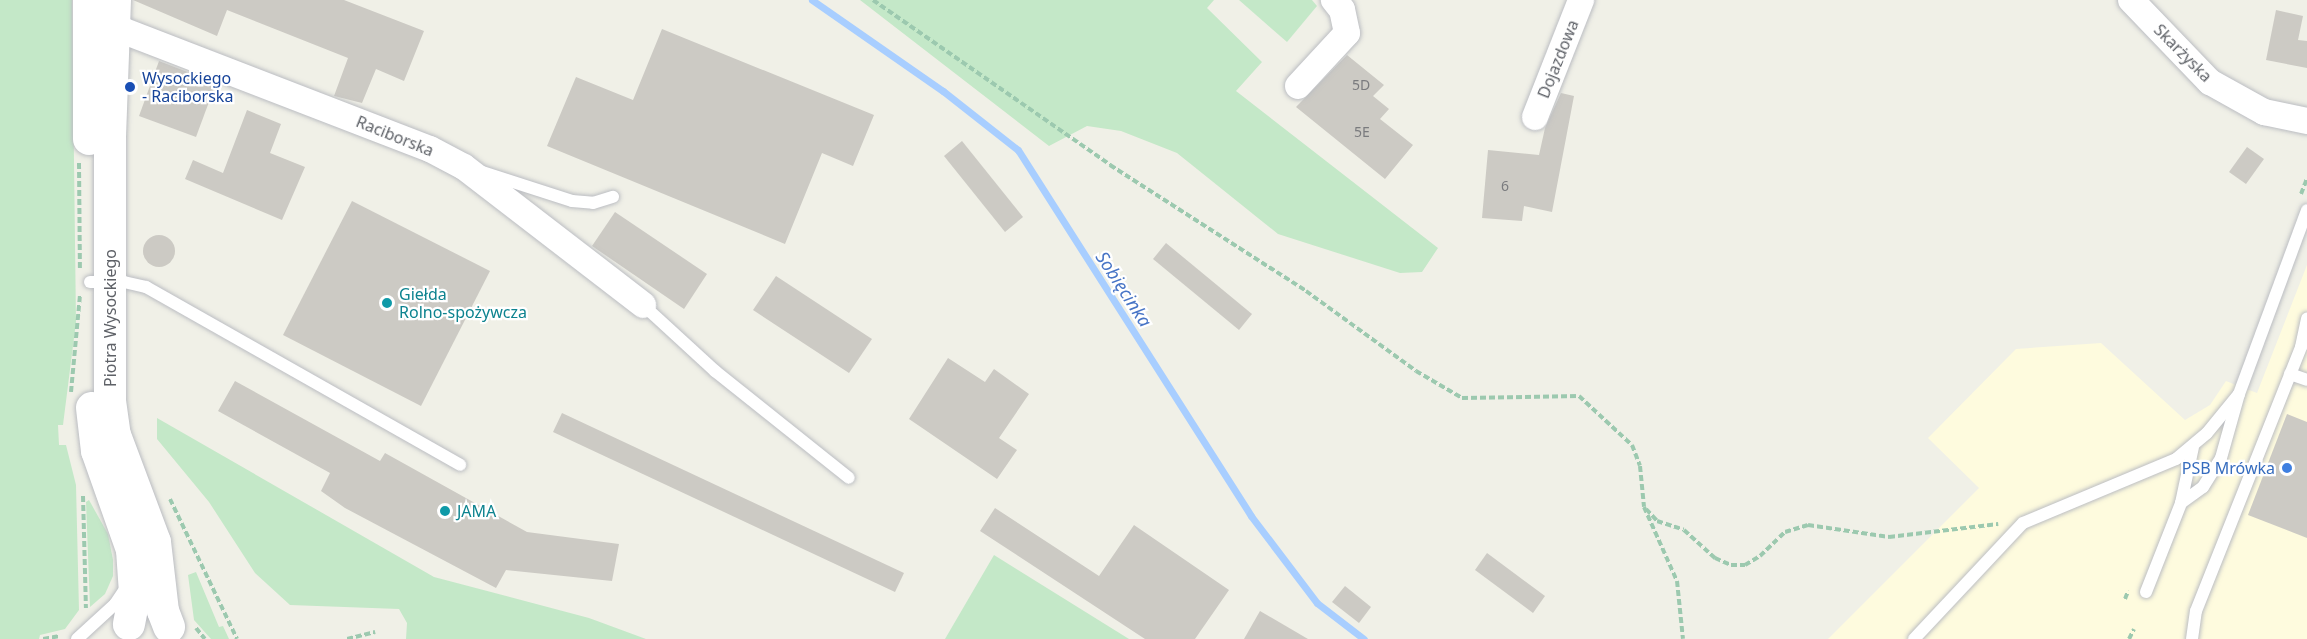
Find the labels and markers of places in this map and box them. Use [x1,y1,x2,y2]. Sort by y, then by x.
place label: Wysockiego - Raciborska [142,68,233,106]
marker: Wysockiego - Raciborska [123,80,137,94]
place label: Giełda Rolno-spożywcza [399,284,527,322]
marker: Giełda Rolno-spożywcza [380,296,394,310]
place label: PSB Mrówka [2182,458,2275,478]
marker: PSB Mrówka [2280,461,2294,475]
place label: JAMA [457,501,496,521]
marker: JAMA [438,504,452,518]

